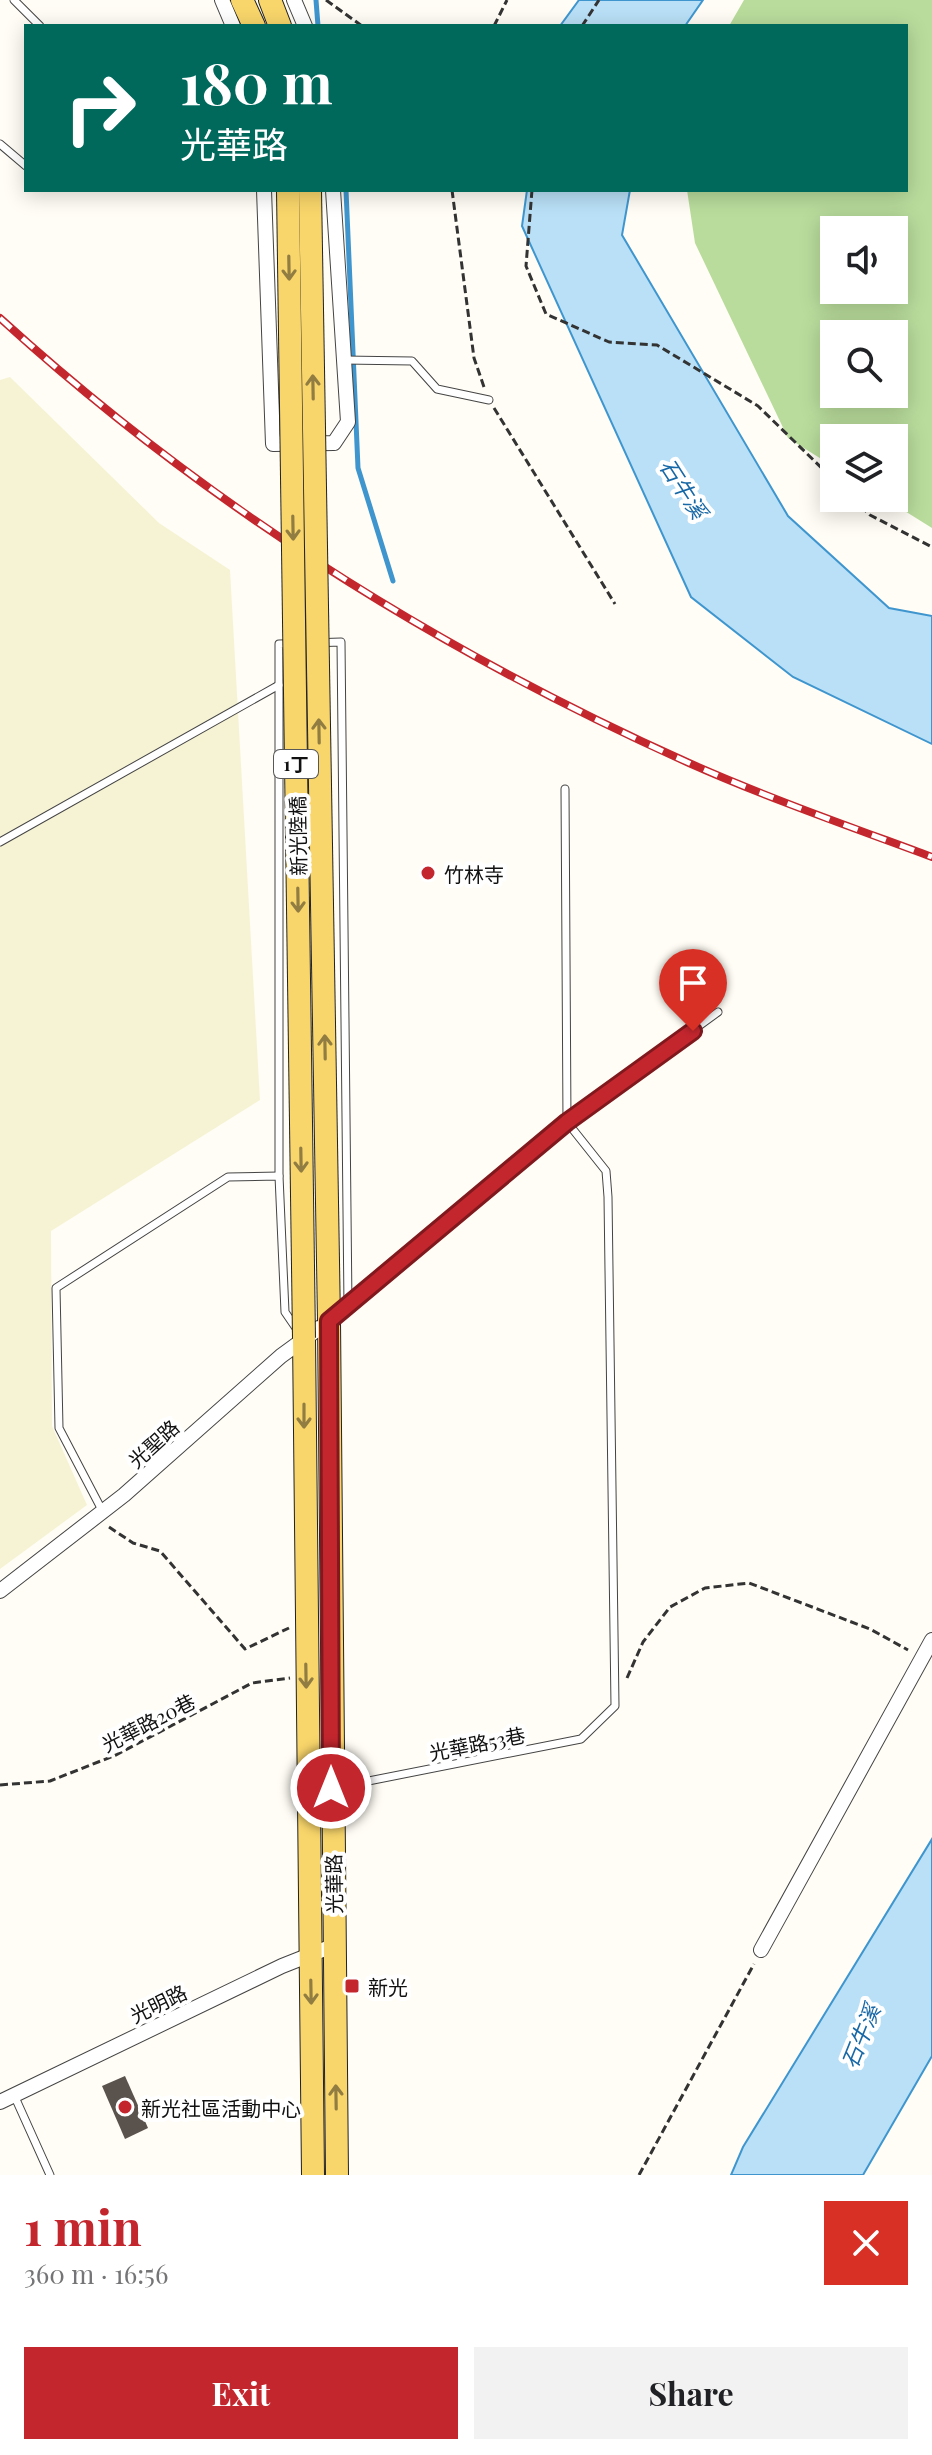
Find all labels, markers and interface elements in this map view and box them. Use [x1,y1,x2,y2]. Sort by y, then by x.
text: 180 m [180,44,333,119]
icon: right [48,56,152,160]
text: 光華路 [180,119,288,167]
map controls [820,216,908,512]
button: sound [820,216,908,304]
one-way arrow [282,254,297,281]
button: search [820,320,908,408]
one-way arrow [306,374,321,401]
button: layers [820,424,908,512]
water label: 石牛溪 [653,452,716,526]
one-way arrow [285,514,301,541]
one-way arrow [311,718,327,745]
road number: 1丁 [274,750,318,778]
street label: 新光陸橋 [283,796,311,876]
place label: 竹林寺 [444,860,504,887]
marker: 竹林寺 [419,864,437,882]
one-way arrow [290,886,306,913]
pin [659,949,727,1031]
icon: arrive [671,961,715,1005]
one-way arrow [317,1034,332,1061]
one-way arrow [294,1146,309,1173]
one-way arrow [296,1402,312,1429]
street label: 光聖路 [122,1413,184,1473]
one-way arrow [298,1662,314,1689]
street label: 光華路20巷 [97,1687,199,1757]
street label: 光華路53巷 [427,1720,527,1766]
position arrow [289,1746,373,1830]
street label: 光華路 [319,1854,347,1914]
place label: 新光 [368,1973,408,2000]
marker: 新光 [343,1977,361,1995]
street label: 光明路 [125,1978,191,2028]
one-way arrow [303,1978,318,2005]
water label: 石牛溪 [834,1997,887,2072]
one-way arrow [328,2084,344,2111]
place label: 新光社區活動中心 [141,2094,301,2121]
marker: 新光社區活動中心 [116,2098,134,2116]
text: 1 min [24,2194,142,2258]
button: close [824,2201,908,2285]
text: 360 m · 16:56 [24,2256,168,2291]
button: Exit [24,2347,458,2439]
button: Share [474,2347,908,2439]

